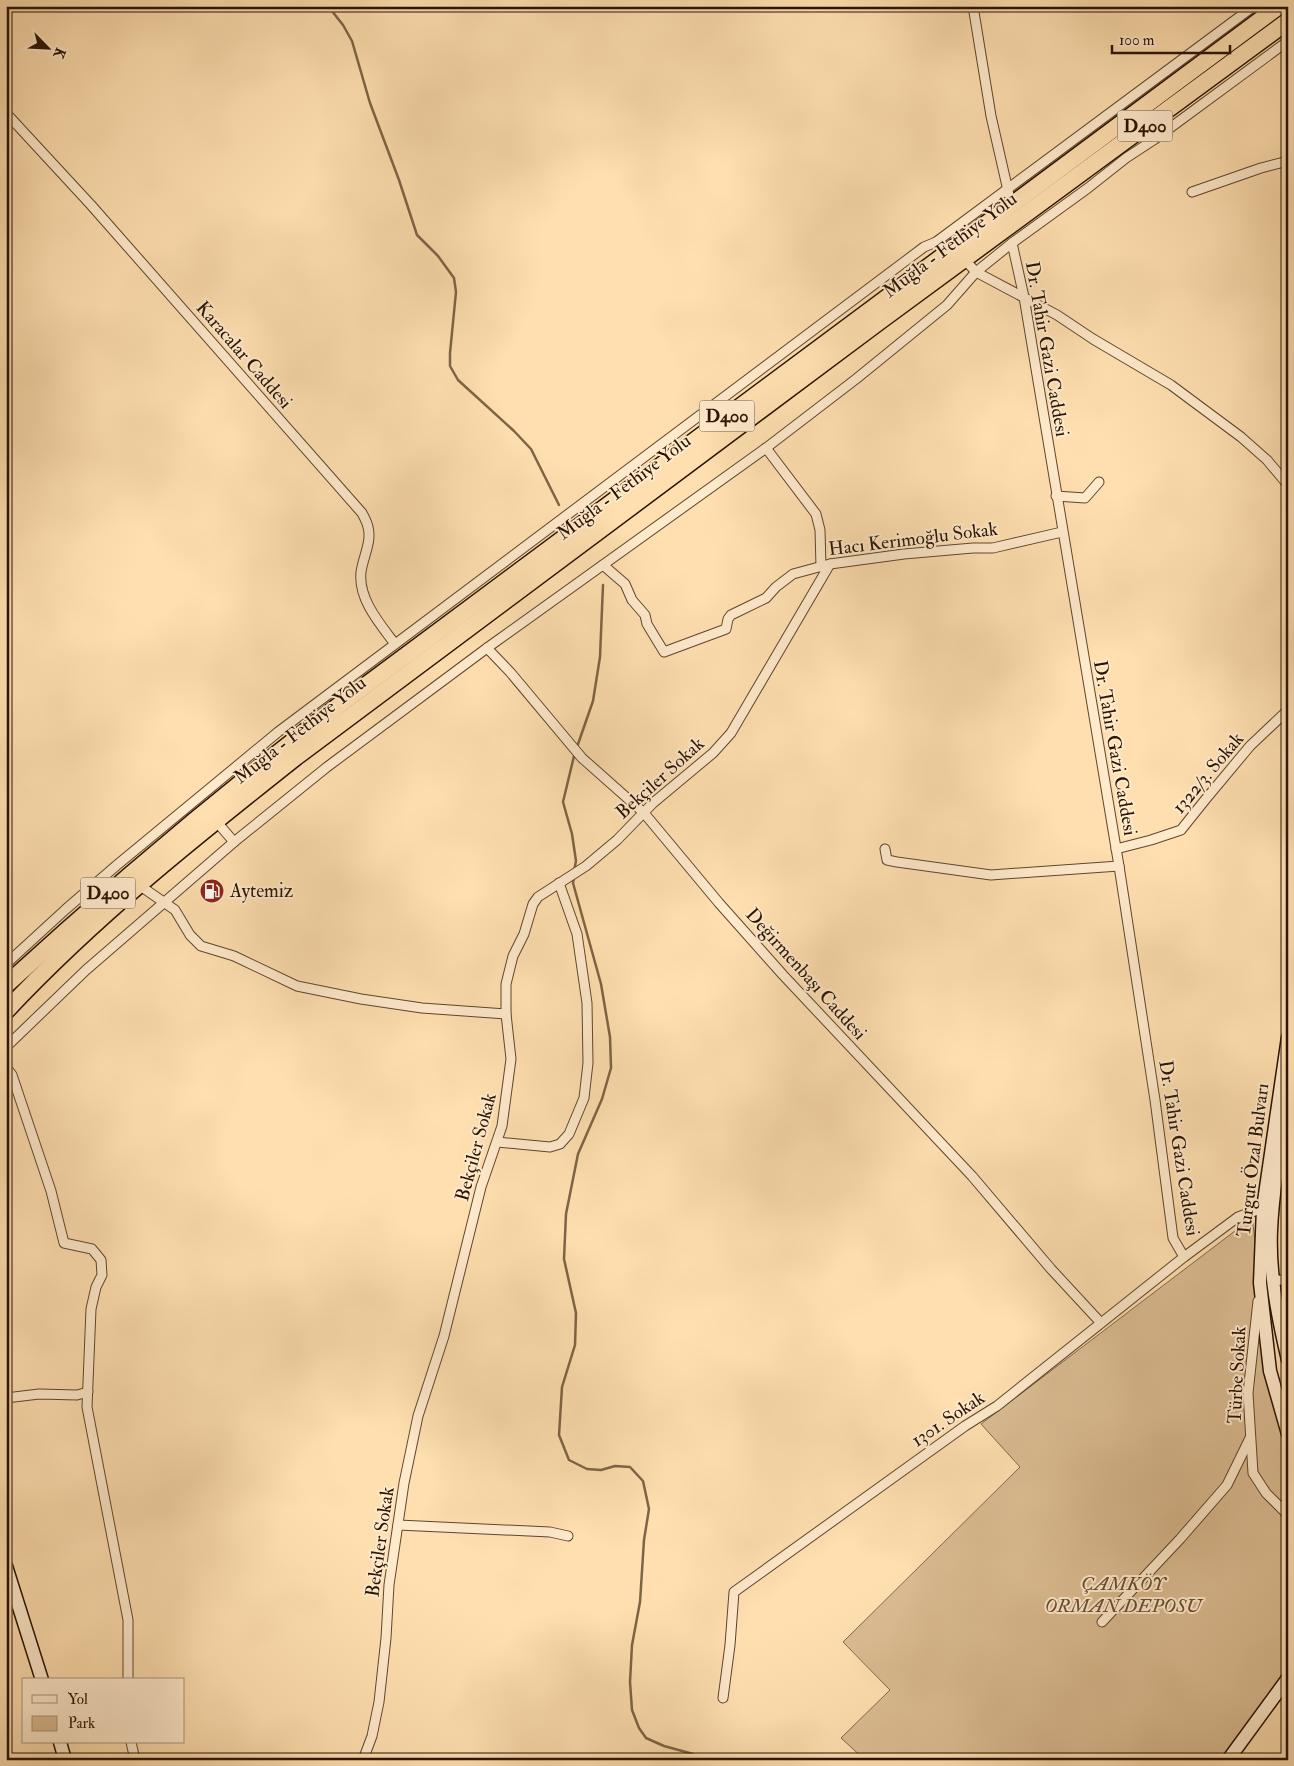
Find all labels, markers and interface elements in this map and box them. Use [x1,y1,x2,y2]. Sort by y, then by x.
north arrow [22,22,72,72]
scale bar [1112,22,1229,54]
text: 100 m [1119,31,1155,50]
text: K [49,45,69,62]
road number: D400 [1118,110,1172,142]
street label: Muğla - Fethiye Yolu [878,187,1022,303]
street label: Dr. Tahir Gazi Caddesi [1020,259,1074,439]
street label: Karacalar Caddesi [191,296,297,414]
road number: D400 [700,401,754,432]
street label: Muğla - Fethiye Yolu [552,429,696,545]
street label: Hacı Kerimoğlu Sokak [827,517,999,561]
street label: Dr. Tahir Gazi Caddesi [1088,658,1142,838]
street label: Muğla - Fethiye Yolu [229,671,371,789]
street label: 1322/3. Sokak [1167,727,1249,819]
street label: Bekçiler Sokak [611,732,709,824]
road number: D400 [80,878,136,908]
fuel station icon: Aytemiz [199,878,225,904]
place label: Aytemiz [229,879,293,903]
street label: Değirmenbaşı Caddesi [740,903,872,1045]
street label: Dr. Tahir Gazi Caddesi [1153,1058,1205,1238]
street label: Turgut Özal Bulvarı [1231,1082,1274,1238]
street label: Bekçiler Sokak [450,1090,502,1204]
street label: Türbe Sokak [1222,1326,1252,1424]
street label: 1301. Sokak [907,1386,989,1452]
street label: Bekçiler Sokak [360,1485,400,1599]
park label: ÇAMKÖY ORMAN DEPOSU [1045,1572,1204,1618]
legend [22,1678,185,1744]
text: Yol [68,1690,88,1709]
text: Park [68,1714,95,1733]

